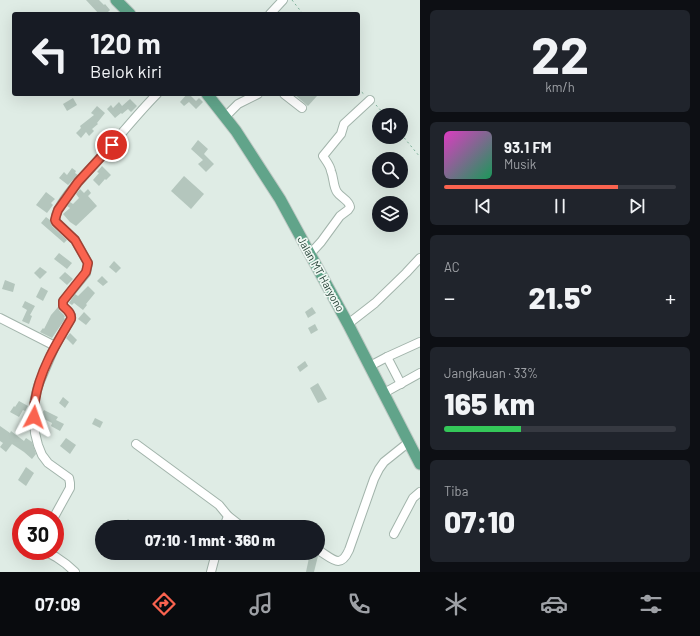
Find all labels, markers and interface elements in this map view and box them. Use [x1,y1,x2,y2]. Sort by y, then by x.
text: 22 [531,22,589,84]
text: 120 m [90,26,161,60]
icon: left [24,28,76,80]
text: Belok kiri [90,60,162,82]
text: km/h [545,79,575,95]
map controls [372,108,408,232]
button: sound [372,108,408,144]
pin [95,128,129,162]
icon: arrive [101,134,123,156]
text: 93.1 FM [504,138,552,156]
button: search [372,152,408,188]
text: Musik [504,156,536,172]
icon: previous [472,195,494,217]
icon: pause [549,195,571,217]
icon: next [626,195,648,217]
button: layers [372,196,408,232]
street label: Jalan MT Haryono [295,234,348,314]
text: AC [444,259,460,275]
text: 21.5° [528,279,592,315]
text: − [444,284,455,310]
text: + [665,284,676,310]
text: Jangkauan · 33% [444,365,538,381]
text: 165 km [444,385,535,421]
position arrow [13,396,55,438]
text: Tiba [444,483,468,499]
text: 07:10 [444,503,515,539]
speed limit sign: 30 [12,508,64,560]
text: 07:10 · 1 mnt · 360 m [145,531,275,549]
icon: directions [150,590,178,618]
icon: music [247,590,275,618]
icon: phone [345,590,373,618]
icon: climate [442,590,470,618]
icon: car [540,590,568,618]
icon: filters [637,590,665,618]
text: 07:09 [35,593,80,615]

